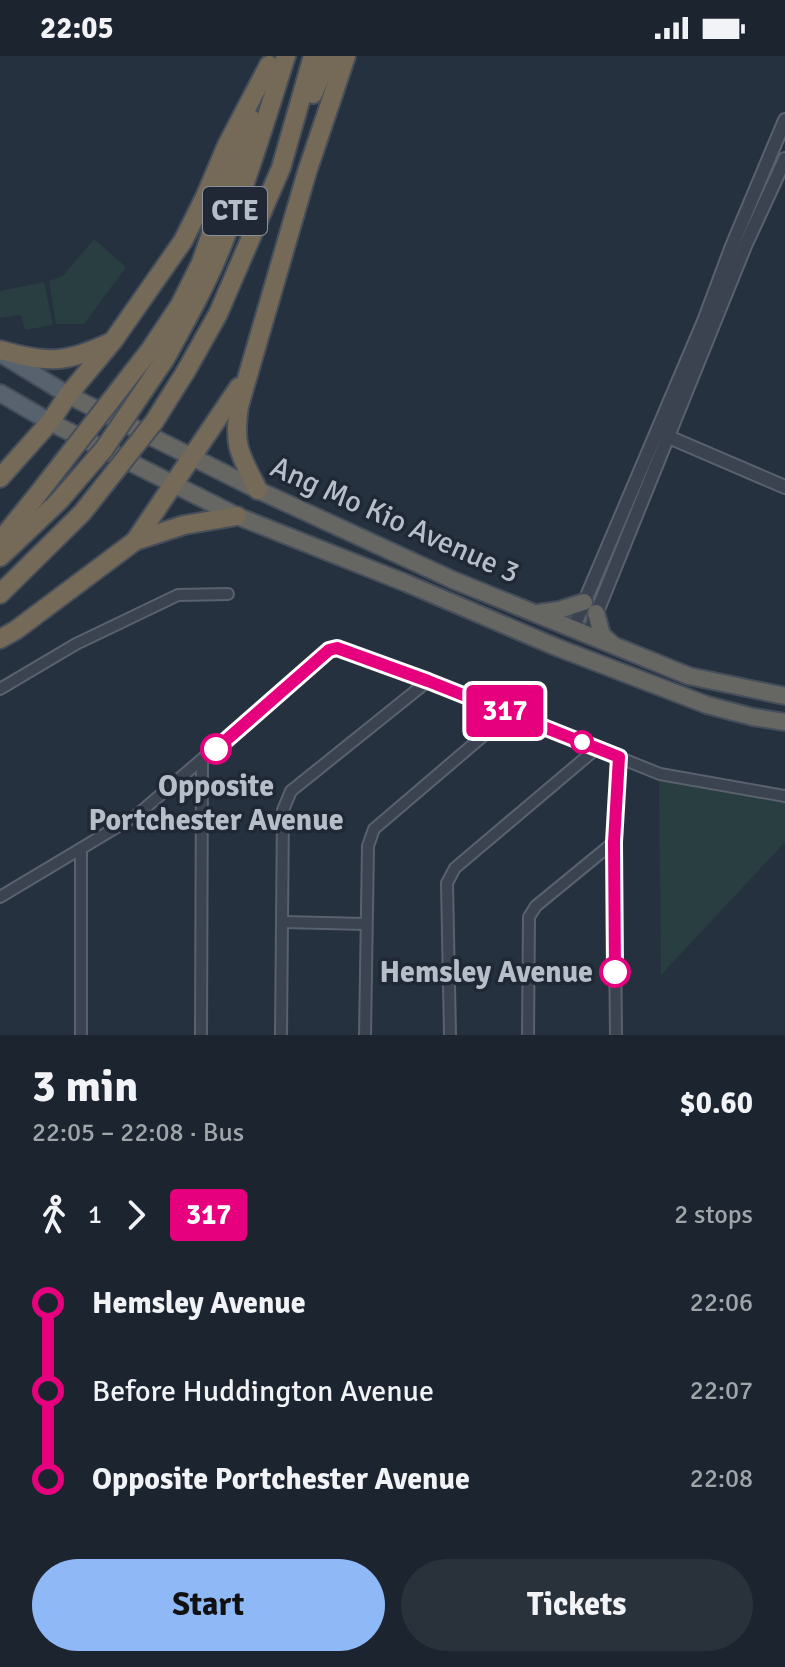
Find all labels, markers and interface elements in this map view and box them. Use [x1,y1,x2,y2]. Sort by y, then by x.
text: 22:05 [40,10,114,47]
road number: CTE [203,187,267,235]
street label: Ang Mo Kio Avenue 3 [265,449,525,591]
line badge: 317 [459,685,551,737]
text: 317 [482,694,528,728]
unlabelled marker [571,731,593,753]
marker: Opposite Portchester Avenue [201,734,231,764]
place label: Opposite Portchester Avenue [88,768,344,839]
place label: Hemsley Avenue [379,954,593,991]
marker: Hemsley Avenue [600,957,630,987]
text: 3 min [32,1060,138,1114]
text: $0.60 [680,1085,753,1122]
text: 22:05 – 22:08 · Bus [32,1117,244,1149]
icon: walk [32,1193,76,1237]
icon: forward [114,1193,158,1237]
text: 317 [186,1198,231,1232]
text: 1 [88,1199,102,1231]
text: 2 stops [674,1199,753,1231]
text: Hemsley Avenue [92,1285,306,1322]
text: 22:06 [690,1287,753,1319]
text: Before Huddington Avenue [92,1373,434,1410]
text: 22:07 [690,1375,753,1407]
text: Opposite Portchester Avenue [92,1461,470,1498]
text: 22:08 [690,1463,753,1495]
button: Start [32,1559,385,1651]
button: Tickets [401,1559,753,1651]

